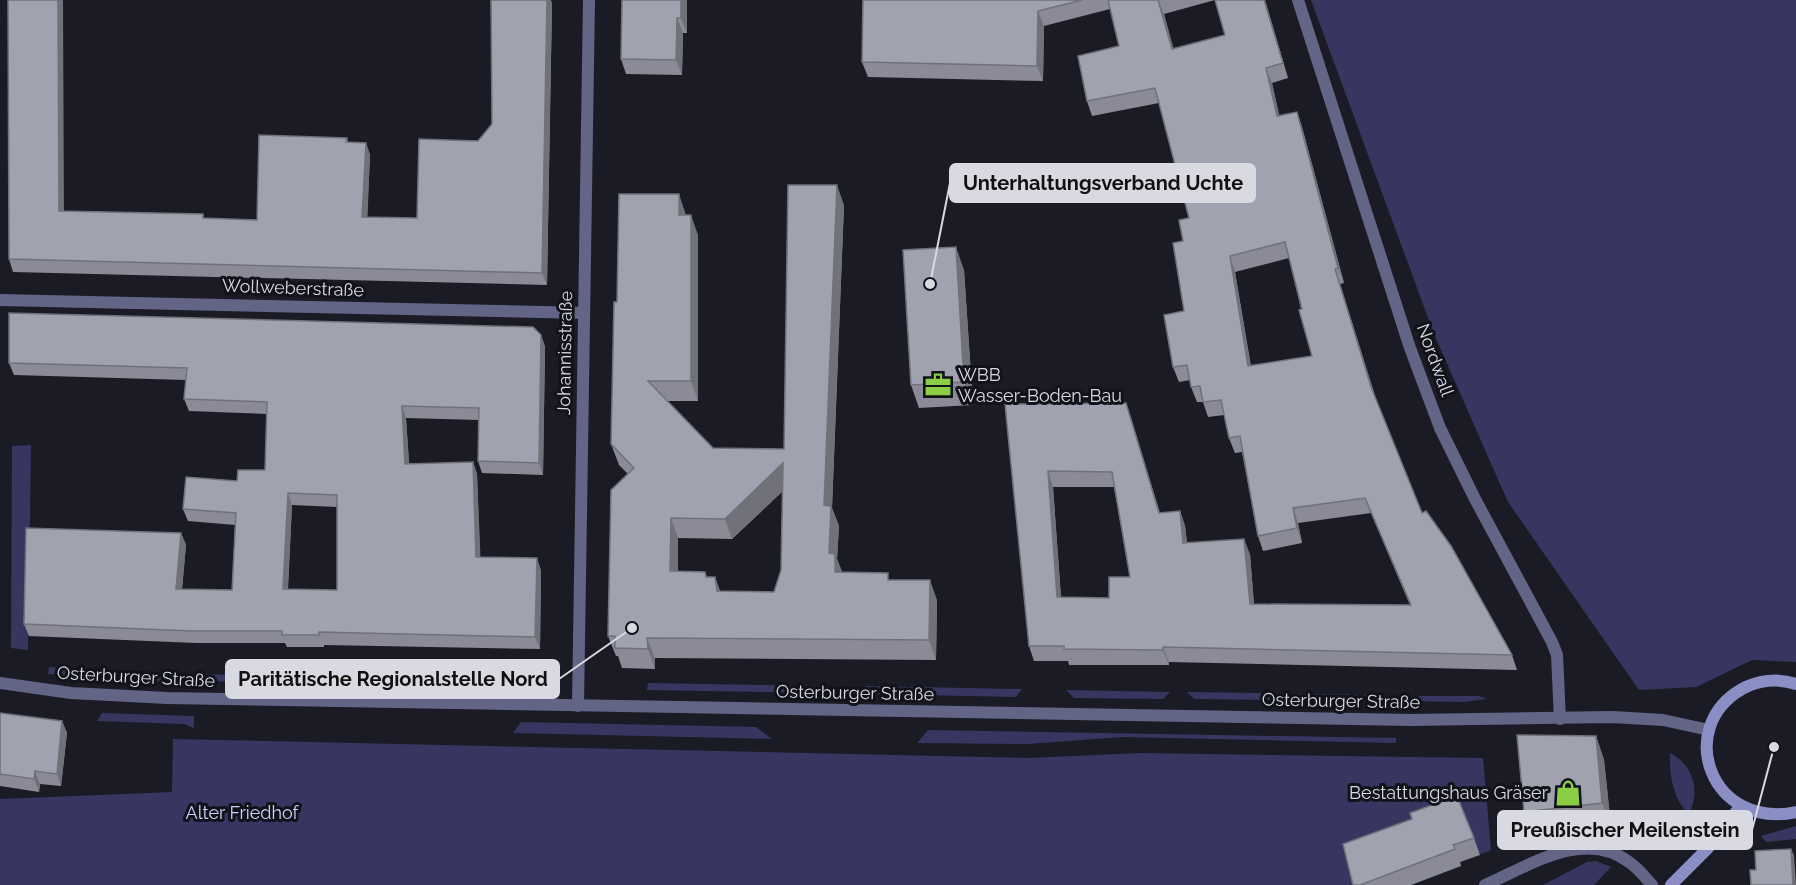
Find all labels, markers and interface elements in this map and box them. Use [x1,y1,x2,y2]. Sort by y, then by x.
callout: Unterhaltungsverband Uchte [950,164,1255,202]
text: Unterhaltungsverband Uchte [963,171,1243,195]
street label: Wollweberstraße [222,275,365,300]
street label: Johannisstraße [553,290,576,415]
street label: Nordwall [1413,321,1458,399]
place label: WBB Wasser-Boden-Bau [958,364,1122,406]
office icon: WBB Wasser-Boden-Bau [923,370,953,400]
callout: Paritätische Regionalstelle Nord [226,660,559,698]
street label: Osterburger Straße [56,662,216,691]
text: Paritätische Regionalstelle Nord [238,667,548,691]
street label: Osterburger Straße [776,681,935,704]
street label: Osterburger Straße [1262,689,1421,712]
shop icon: Bestattungshaus Gräser [1553,778,1583,808]
place label: Bestattungshaus Gräser [1349,782,1549,803]
park label: Alter Friedhof [186,802,300,823]
callout: Preußischer Meilenstein [1498,811,1752,849]
text: Preußischer Meilenstein [1510,818,1740,842]

